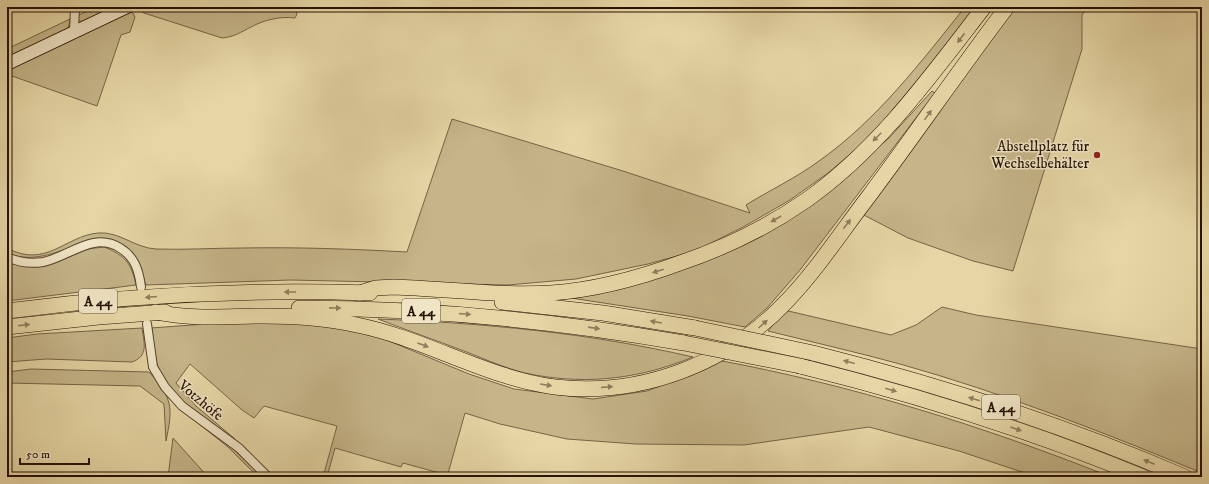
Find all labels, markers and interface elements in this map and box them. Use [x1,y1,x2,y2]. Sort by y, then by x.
one-way arrow [956,32,965,43]
one-way arrow [924,109,932,120]
one-way arrow [872,132,882,142]
place label: Abstellplatz für Wechselbehälter [990,137,1089,173]
marker: Abstellplatz für Wechselbehälter [1092,150,1102,160]
one-way arrow [770,215,782,222]
one-way arrow [843,219,851,230]
one-way arrow [651,268,663,274]
road number: A 44 [79,289,117,313]
one-way arrow [283,289,296,295]
one-way arrow [145,293,157,300]
road number: A 44 [402,299,440,323]
one-way arrow [329,305,341,312]
one-way arrow [459,311,471,318]
one-way arrow [650,318,662,324]
one-way arrow [758,319,769,328]
one-way arrow [18,322,30,328]
one-way arrow [588,325,600,331]
one-way arrow [417,342,429,348]
one-way arrow [843,359,855,365]
street label: Votzhöfe [173,375,227,425]
one-way arrow [540,382,552,388]
one-way arrow [601,384,613,391]
one-way arrow [886,387,898,393]
one-way arrow [968,395,980,401]
road number: A 44 [982,395,1020,419]
one-way arrow [1010,426,1022,432]
scale bar [20,440,89,466]
text: 50 m [26,447,50,462]
one-way arrow [1143,459,1154,465]

